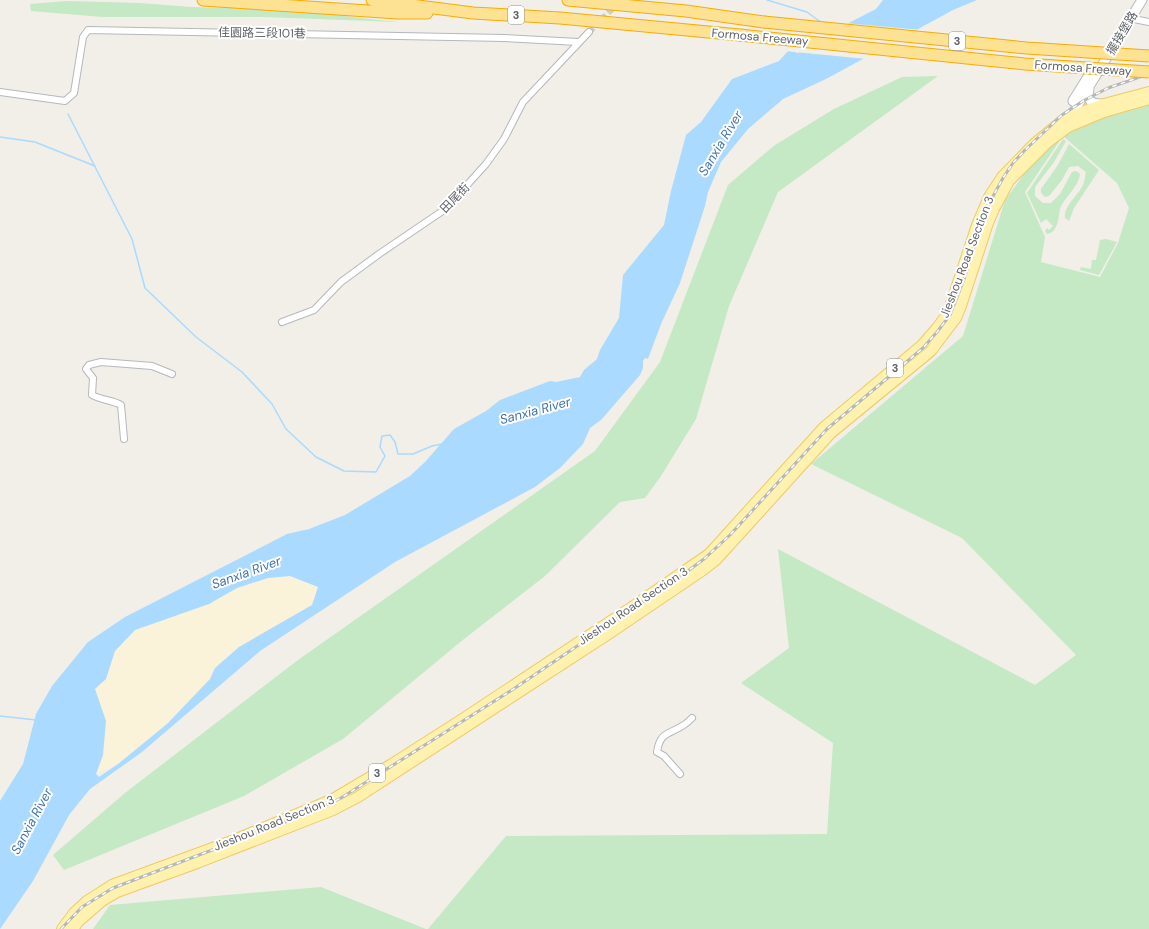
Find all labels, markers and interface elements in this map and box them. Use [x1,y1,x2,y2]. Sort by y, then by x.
road number: 3 [508,6,524,24]
street label: 擺接堡路 [1103,8,1141,58]
street label: 佳園路三段101巷 [218,24,306,42]
street label: Formosa Freeway [711,25,809,49]
road number: 3 [949,32,965,50]
street label: Formosa Freeway [1034,57,1132,79]
water label: Sanxia River [694,107,747,179]
street label: 田尾街 [437,179,473,217]
street label: Jieshou Road Section 3 [936,194,998,320]
road number: 3 [887,359,903,377]
water label: Sanxia River [498,393,573,428]
water label: Sanxia River [209,552,284,593]
street label: Jieshou Road Section 3 [575,563,691,649]
road number: 3 [369,764,385,782]
water label: Sanxia River [7,784,57,857]
street label: Jieshou Road Section 3 [211,791,337,855]

